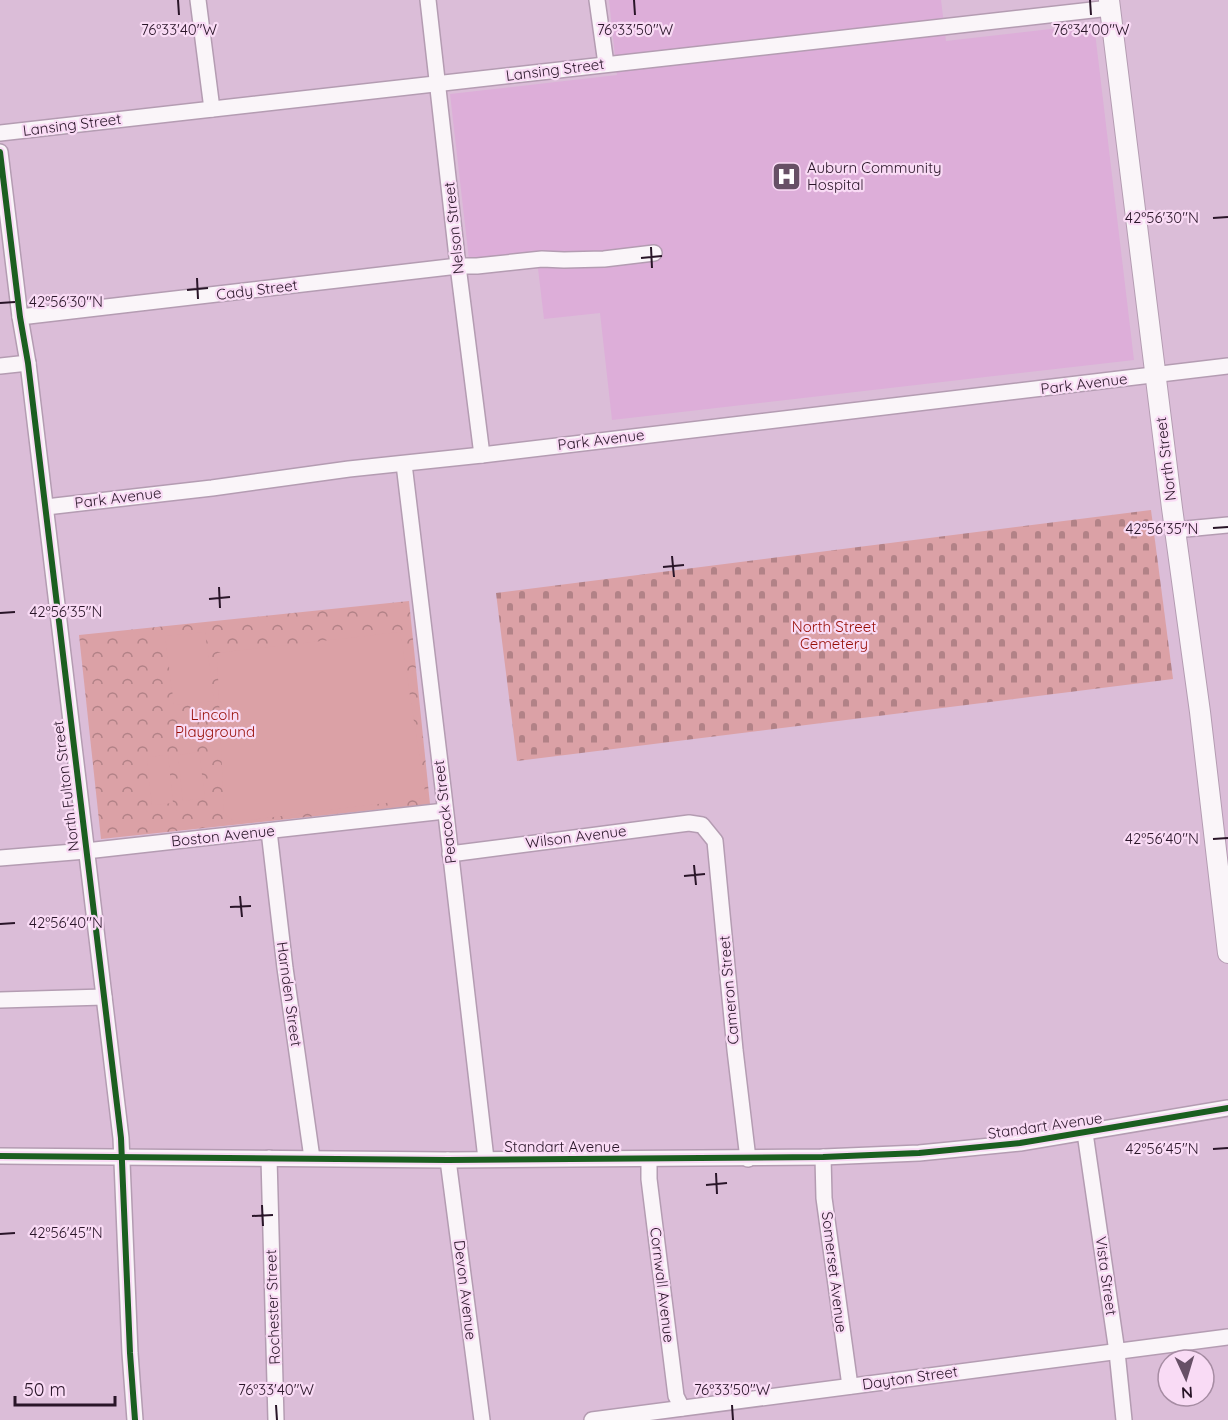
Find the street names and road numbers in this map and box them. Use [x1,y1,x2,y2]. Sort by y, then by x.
street label: Lansing Street [505,54,605,85]
street label: Lansing Street [22,109,122,140]
street label: Nelson Street [439,181,468,275]
street label: Cady Street [215,275,299,304]
street label: Park Avenue [1040,369,1128,398]
street label: North Street [1151,416,1180,502]
street label: Park Avenue [557,425,645,454]
street label: Park Avenue [74,483,162,512]
street label: North Fulton Street [48,720,83,852]
street label: Peacock Street [429,759,460,865]
street label: Boston Avenue [170,821,276,850]
street label: Wilson Avenue [525,821,627,852]
street label: Cameron Street [714,935,743,1045]
street label: Harnden Street [273,940,306,1048]
street label: Standart Avenue [986,1108,1104,1143]
street label: Standart Avenue [504,1137,620,1156]
street label: Somerset Avenue [818,1211,851,1333]
street label: Cornwall Avenue [646,1226,679,1344]
street label: Vista Street [1092,1235,1121,1317]
street label: Devon Avenue [450,1239,481,1341]
street label: Rochester Street [261,1249,284,1365]
street label: Dayton Street [861,1361,959,1394]

